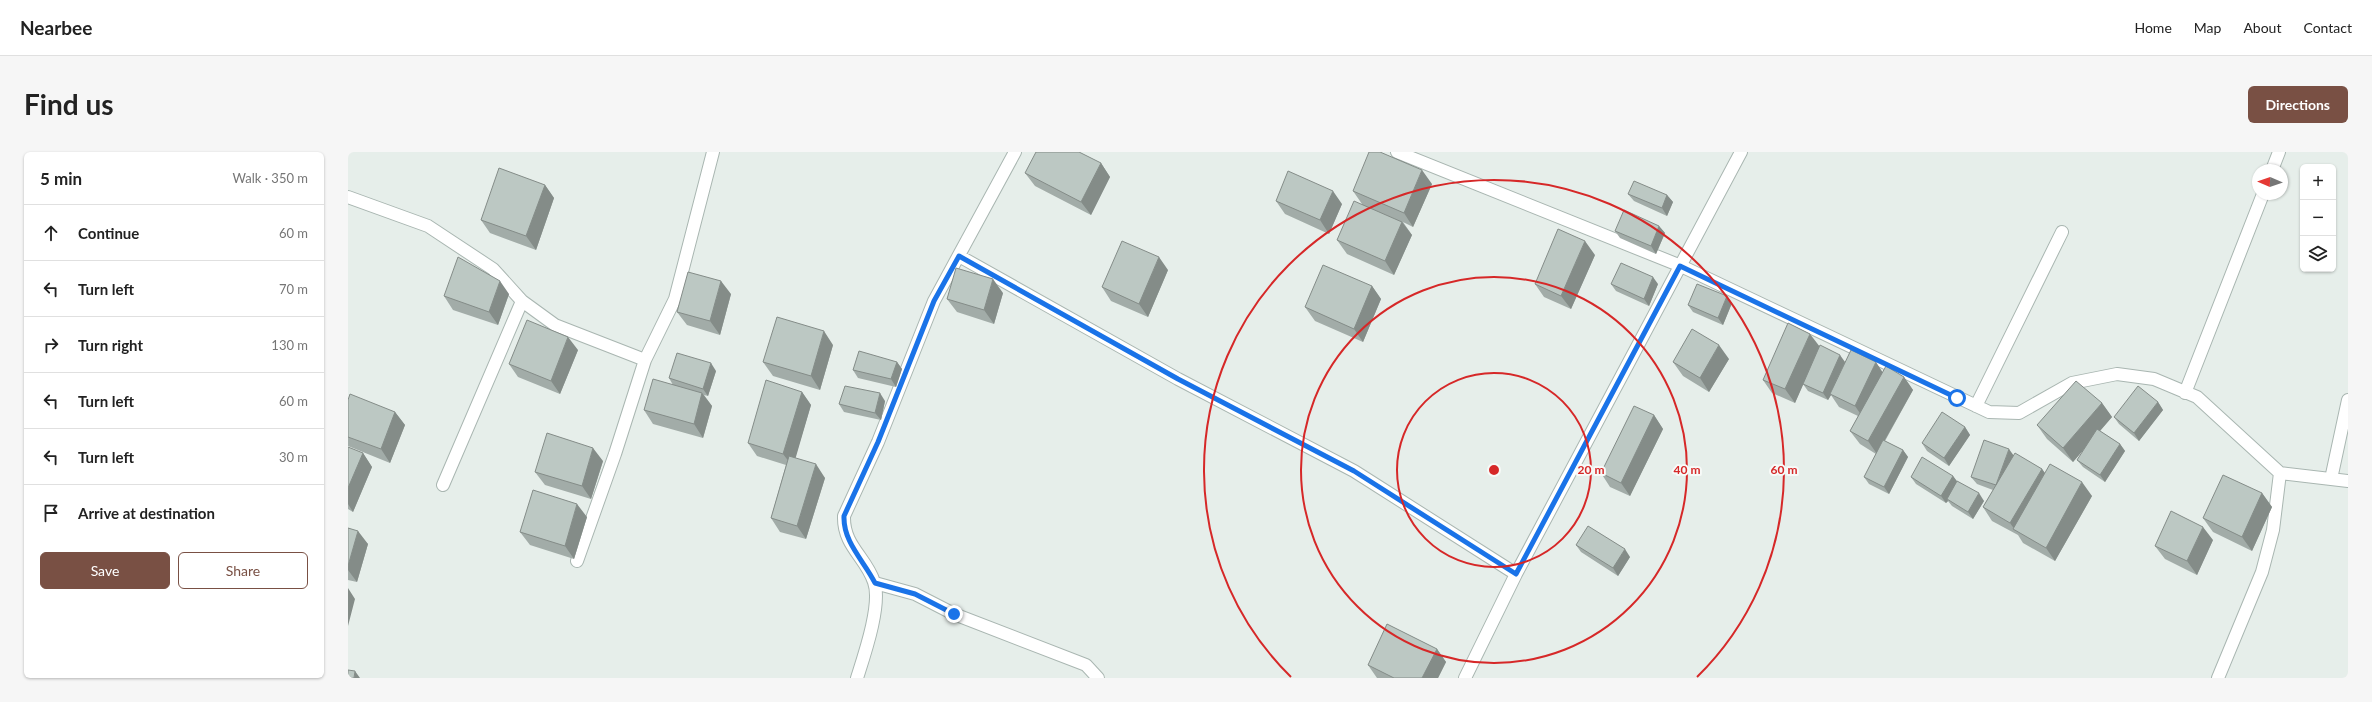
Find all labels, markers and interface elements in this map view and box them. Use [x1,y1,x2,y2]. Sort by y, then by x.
text: Nearbee [20,16,92,39]
text: Home [2134,19,2172,36]
text: Map [2194,19,2221,36]
text: About [2243,19,2281,36]
text: Contact [2303,19,2352,36]
button: Directions [2248,86,2348,123]
text: Find us [24,87,114,121]
north arrow [2252,164,2288,200]
map controls [2300,164,2336,272]
button: + [2300,164,2336,200]
text: 5 min [40,168,82,189]
text: Walk · 350 m [232,170,308,186]
button: − [2300,200,2336,236]
icon: ahead [40,222,62,244]
text: Continue [78,224,139,242]
text: 60 m [279,225,308,241]
button: layers [2300,236,2336,272]
icon: left [40,278,62,300]
text: Turn left [78,280,134,298]
text: 70 m [279,281,308,297]
icon: right [40,334,62,356]
text: Turn right [78,336,143,354]
text: 130 m [271,337,308,353]
route start [1948,389,1966,407]
icon: left [40,390,62,412]
text: Turn left [78,392,134,410]
text: 60 m [279,393,308,409]
icon: left [40,446,62,468]
text: Turn left [78,448,134,466]
text: 30 m [279,449,308,465]
text: 20 m [1578,462,1604,477]
text: 40 m [1674,462,1700,477]
text: 60 m [1771,462,1797,477]
centre of rings [1487,463,1501,477]
icon: arrive [40,502,62,524]
text: Arrive at destination [78,504,215,522]
button: Save [40,552,170,589]
button: Share [178,552,308,589]
route end [945,605,963,623]

